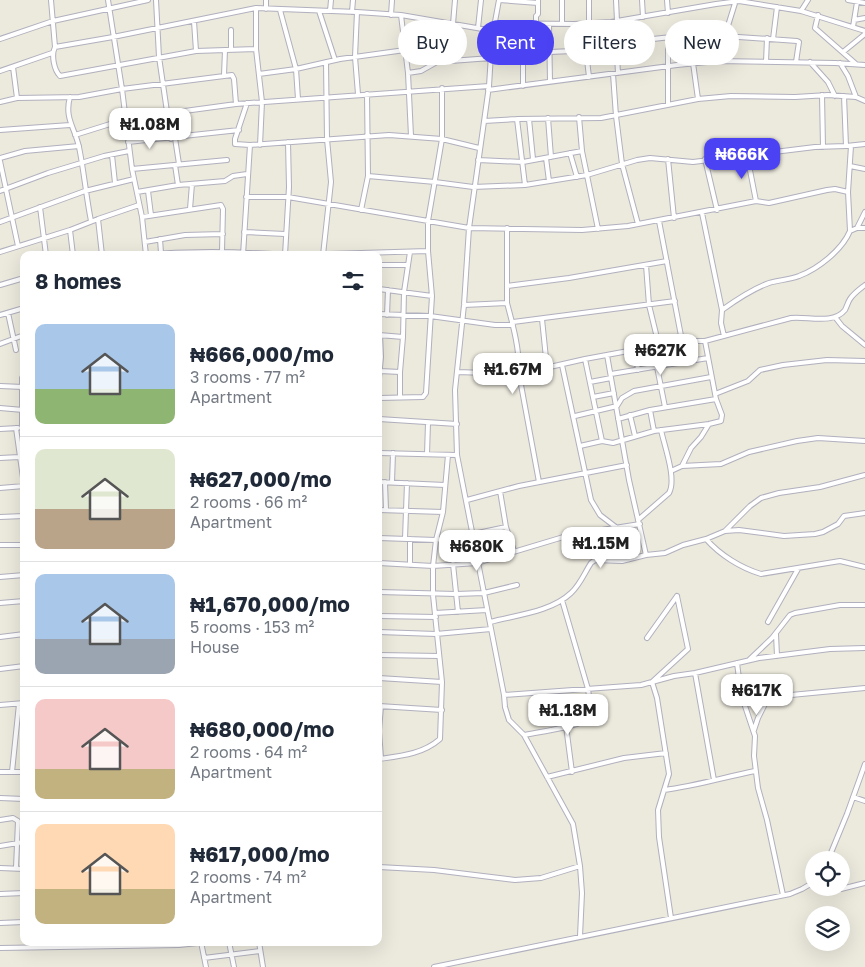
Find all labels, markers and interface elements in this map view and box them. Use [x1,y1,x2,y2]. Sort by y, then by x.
chip: Buy [398,20,467,65]
chip: Rent [477,20,554,65]
chip: Filters [564,20,655,65]
chip: New [665,20,739,65]
pin: ₦1.08M [109,108,191,150]
text: ₦1.08M [120,114,180,134]
pin: ₦666K [707,138,777,180]
text: ₦666K [715,144,769,164]
icon: filters [339,267,367,295]
text: 8 homes [35,268,122,294]
pin: ₦627K [626,334,696,376]
text: ₦627K [635,340,687,360]
text: ₦666,000/mo [190,341,334,367]
icon: home [75,344,135,404]
pin: ₦1.67M [472,352,554,395]
text: ₦1.67M [484,359,542,379]
text: 3 rooms · 77 m² [190,367,305,387]
text: Apartment [190,387,272,407]
text: ₦627,000/mo [190,466,331,492]
icon: home [75,469,135,529]
text: 2 rooms · 66 m² [190,492,307,512]
text: Apartment [190,512,272,532]
pin: ₦1.15M [560,526,642,569]
pin: ₦680K [442,530,512,572]
text: ₦1.15M [572,533,630,553]
text: ₦680K [450,536,504,556]
text: ₦1,670,000/mo [190,591,350,617]
icon: home [75,594,135,654]
text: 5 rooms · 153 m² [190,617,314,637]
text: House [190,637,239,657]
pin: ₦617K [722,674,792,716]
text: ₦617K [732,680,782,700]
pin: ₦1.18M [527,694,609,736]
text: ₦1.18M [539,700,597,720]
text: ₦680,000/mo [190,716,334,742]
icon: home [75,719,135,779]
text: 2 rooms · 64 m² [190,742,307,762]
text: Apartment [190,762,272,782]
text: ₦617,000/mo [190,841,330,867]
icon: home [75,844,135,904]
map controls [805,851,850,951]
button: locate [805,851,850,896]
text: 2 rooms · 74 m² [190,867,306,887]
text: Apartment [190,887,272,907]
button: layers [805,906,850,951]

